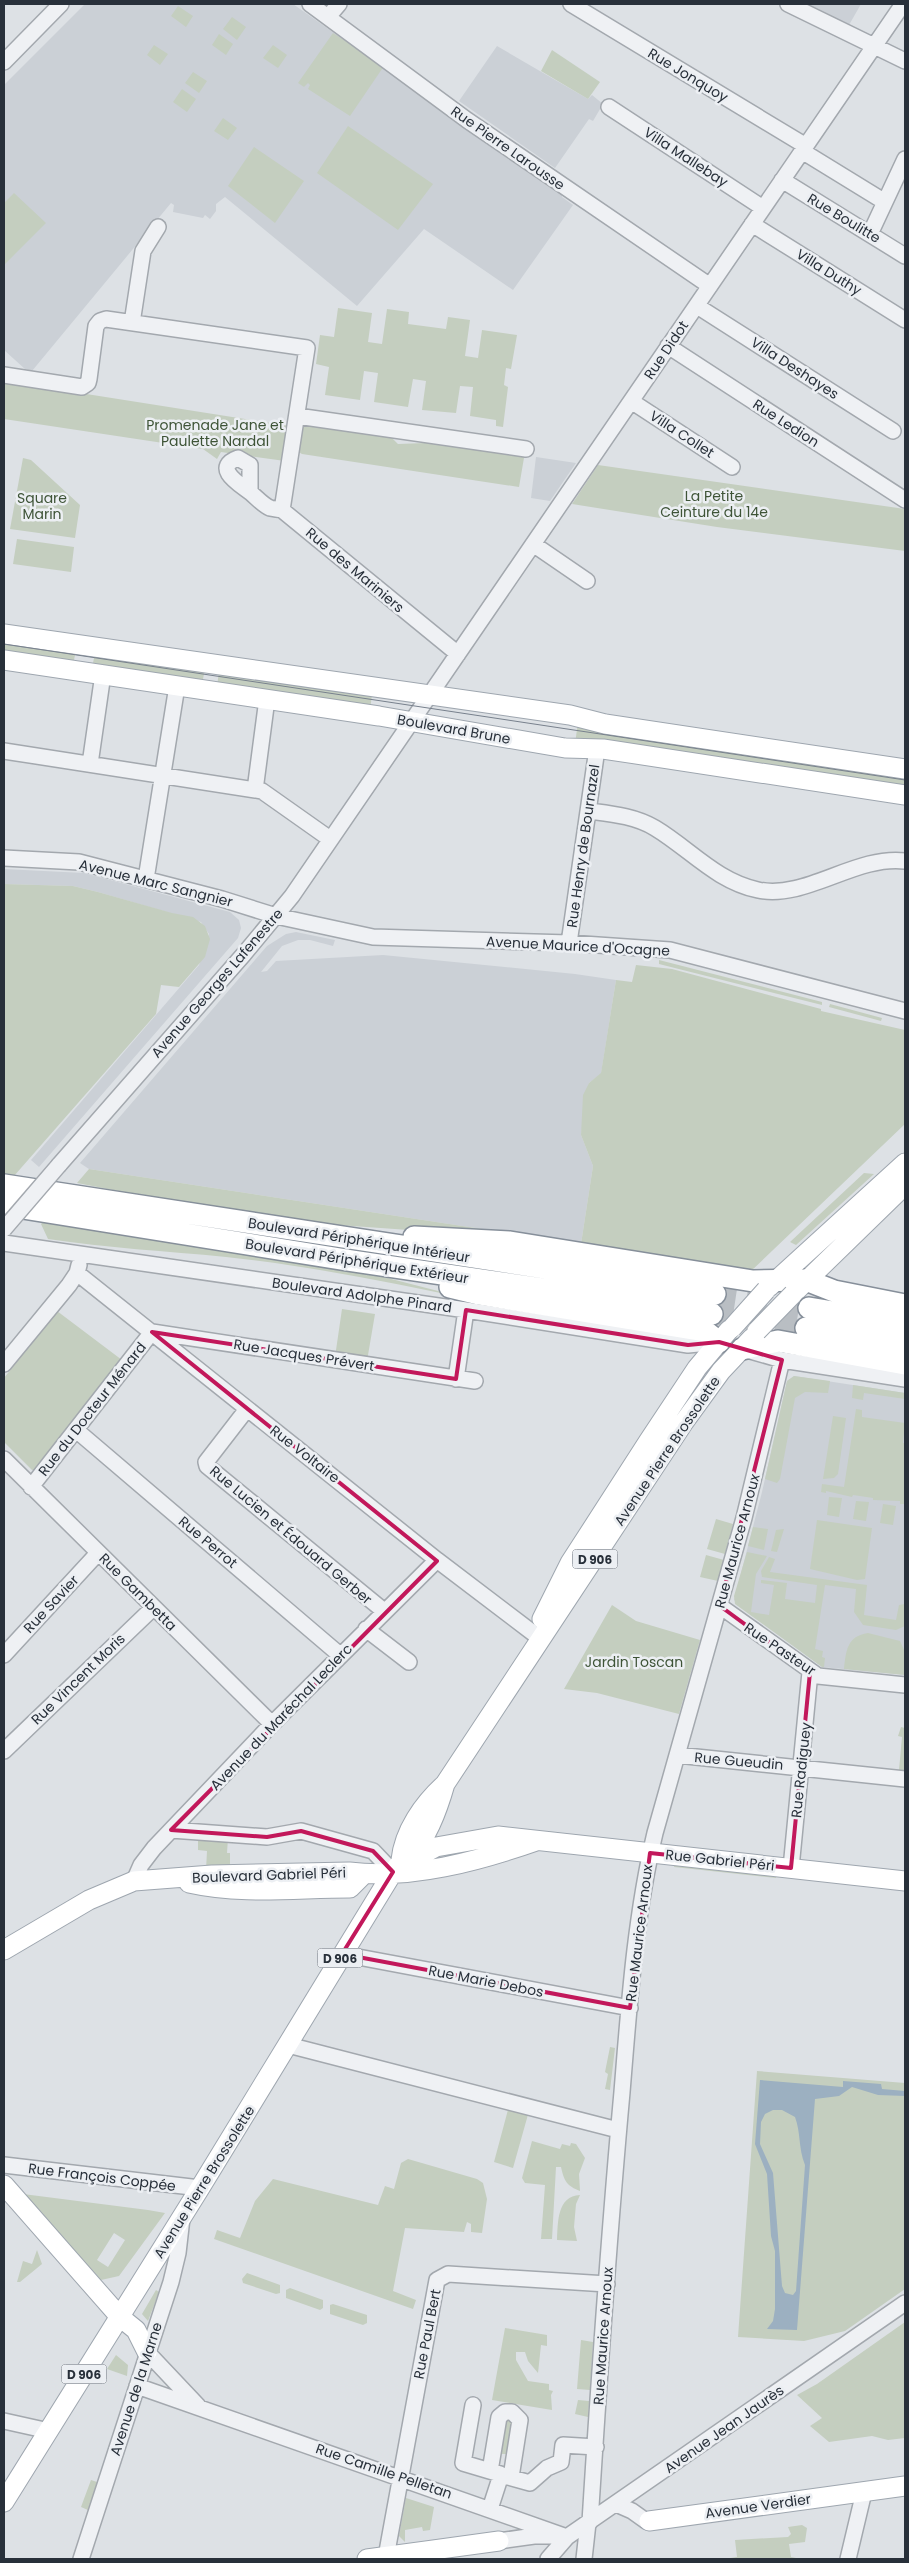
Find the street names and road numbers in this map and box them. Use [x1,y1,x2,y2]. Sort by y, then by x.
street label: Rue Jonquoy [644,43,732,107]
street label: Rue Pierre Larousse [447,101,569,195]
street label: Villa Mallebay [640,122,732,192]
street label: Rue Boulitte [804,188,885,248]
street label: Villa Duthy [792,244,866,300]
street label: Rue Didot [639,317,693,383]
street label: Villa Deshayes [747,332,843,404]
street label: Rue Ledion [749,394,823,452]
street label: Villa Collet [646,406,718,462]
street label: Rue des Mariniers [302,523,408,617]
street label: Boulevard Brune [396,709,513,749]
street label: Rue Henry de Bournazel [562,763,604,929]
street label: Avenue Marc Sangnier [77,854,235,912]
street label: Avenue Georges Lafenestre [146,904,288,1062]
street label: Avenue Maurice d'Ocagne [486,931,671,961]
street label: Boulevard Périphérique Intérieur [247,1213,471,1267]
street label: Boulevard Périphérique Extérieur [244,1233,470,1289]
street label: Boulevard Adolphe Pinard [271,1272,453,1318]
street label: Rue Jacques Prévert [232,1334,376,1376]
street label: Rue du Docteur Ménard [33,1338,151,1480]
street label: Avenue Pierre Brossolette [609,1372,725,1530]
street label: Rue Voltaire [266,1420,344,1488]
street label: Rue Lucien et Édouard Gerber [206,1461,376,1609]
street label: Rue Maurice Arnoux [709,1471,765,1610]
street label: Rue Perrot [174,1511,242,1573]
street label: Rue Gambetta [95,1549,181,1635]
road number: D 906 [572,1550,618,1568]
street label: Rue Savier [19,1571,83,1637]
street label: Rue Pasteur [740,1618,820,1680]
street label: Rue Vincent Moris [27,1629,129,1729]
street label: Avenue du Maréchal Leclerc [205,1639,357,1795]
street label: Rue Radiguey [786,1721,816,1819]
street label: Rue Gueudin [694,1747,784,1775]
street label: Rue Gabriel Péri [664,1844,776,1876]
street label: Boulevard Gabriel Péri [192,1862,346,1888]
street label: Rue Maurice Arnoux [621,1863,657,2003]
road number: D 906 [318,1949,362,1968]
street label: Rue Marie Debos [427,1960,545,2002]
street label: Avenue Pierre Brossolette [149,2101,259,2262]
street label: Rue François Coppée [27,2158,177,2196]
street label: Rue Maurice Arnoux [588,2266,618,2406]
street label: Rue Paul Bert [408,2287,446,2381]
street label: Avenue de la Marne [105,2319,167,2458]
road number: D 906 [62,2364,106,2384]
street label: Avenue Jean Jaurès [660,2380,788,2478]
street label: Rue Camille Pelletan [313,2438,455,2504]
street label: Avenue Verdier [704,2489,812,2523]

